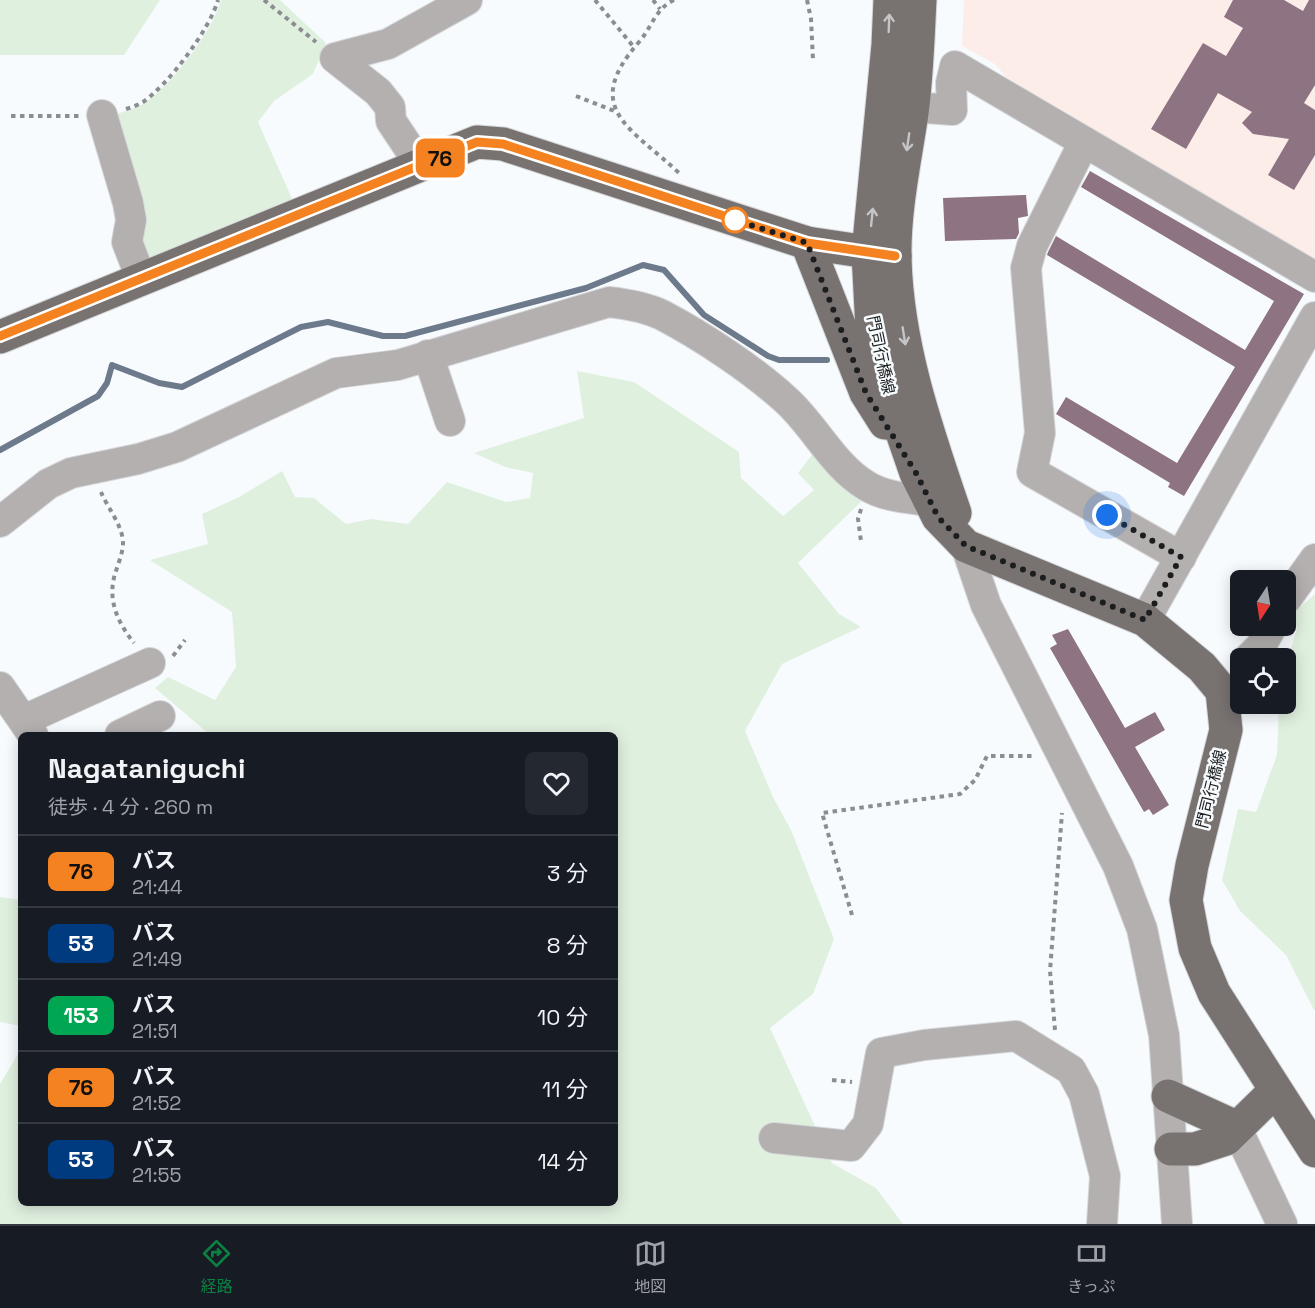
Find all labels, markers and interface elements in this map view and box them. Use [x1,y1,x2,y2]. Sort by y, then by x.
one-way arrow [883,13,894,33]
one-way arrow [902,132,913,151]
line badge: 76 [413,138,467,178]
text: 76 [428,145,452,172]
unlabelled marker [722,207,748,233]
one-way arrow [867,208,878,227]
street label: 門司行橋線 [862,314,900,396]
one-way arrow [899,325,910,345]
your location [1092,500,1122,530]
north arrow [1230,570,1296,636]
map controls [1230,570,1296,714]
button: locate [1230,648,1296,714]
street label: 門司行橋線 [1191,748,1231,830]
text: Nagataniguchi [48,750,246,786]
button: heart [525,752,588,815]
text: 徒歩 · 4 分 · 260 m [48,794,213,820]
text: バス [132,846,176,874]
text: 76 [69,858,93,885]
text: 3 分 [547,859,588,887]
text: 21:44 [132,874,182,900]
text: バス [132,918,176,946]
text: 53 [68,930,94,957]
text: 8 分 [547,931,588,959]
text: 21:49 [132,946,182,972]
text: バス [132,990,176,1018]
text: 153 [64,1002,98,1029]
text: 10 分 [537,1003,588,1031]
text: 21:51 [132,1018,178,1044]
text: バス [132,1062,176,1090]
text: 76 [69,1074,93,1101]
text: 11 分 [542,1075,588,1103]
text: 21:52 [132,1090,181,1116]
text: バス [132,1134,176,1162]
text: 53 [68,1146,94,1173]
text: 14 分 [537,1147,588,1175]
text: 21:55 [132,1162,181,1188]
tab: 経路 [200,1237,233,1297]
tab: 地図 [634,1237,667,1297]
tab: きっぷ [1067,1237,1115,1297]

